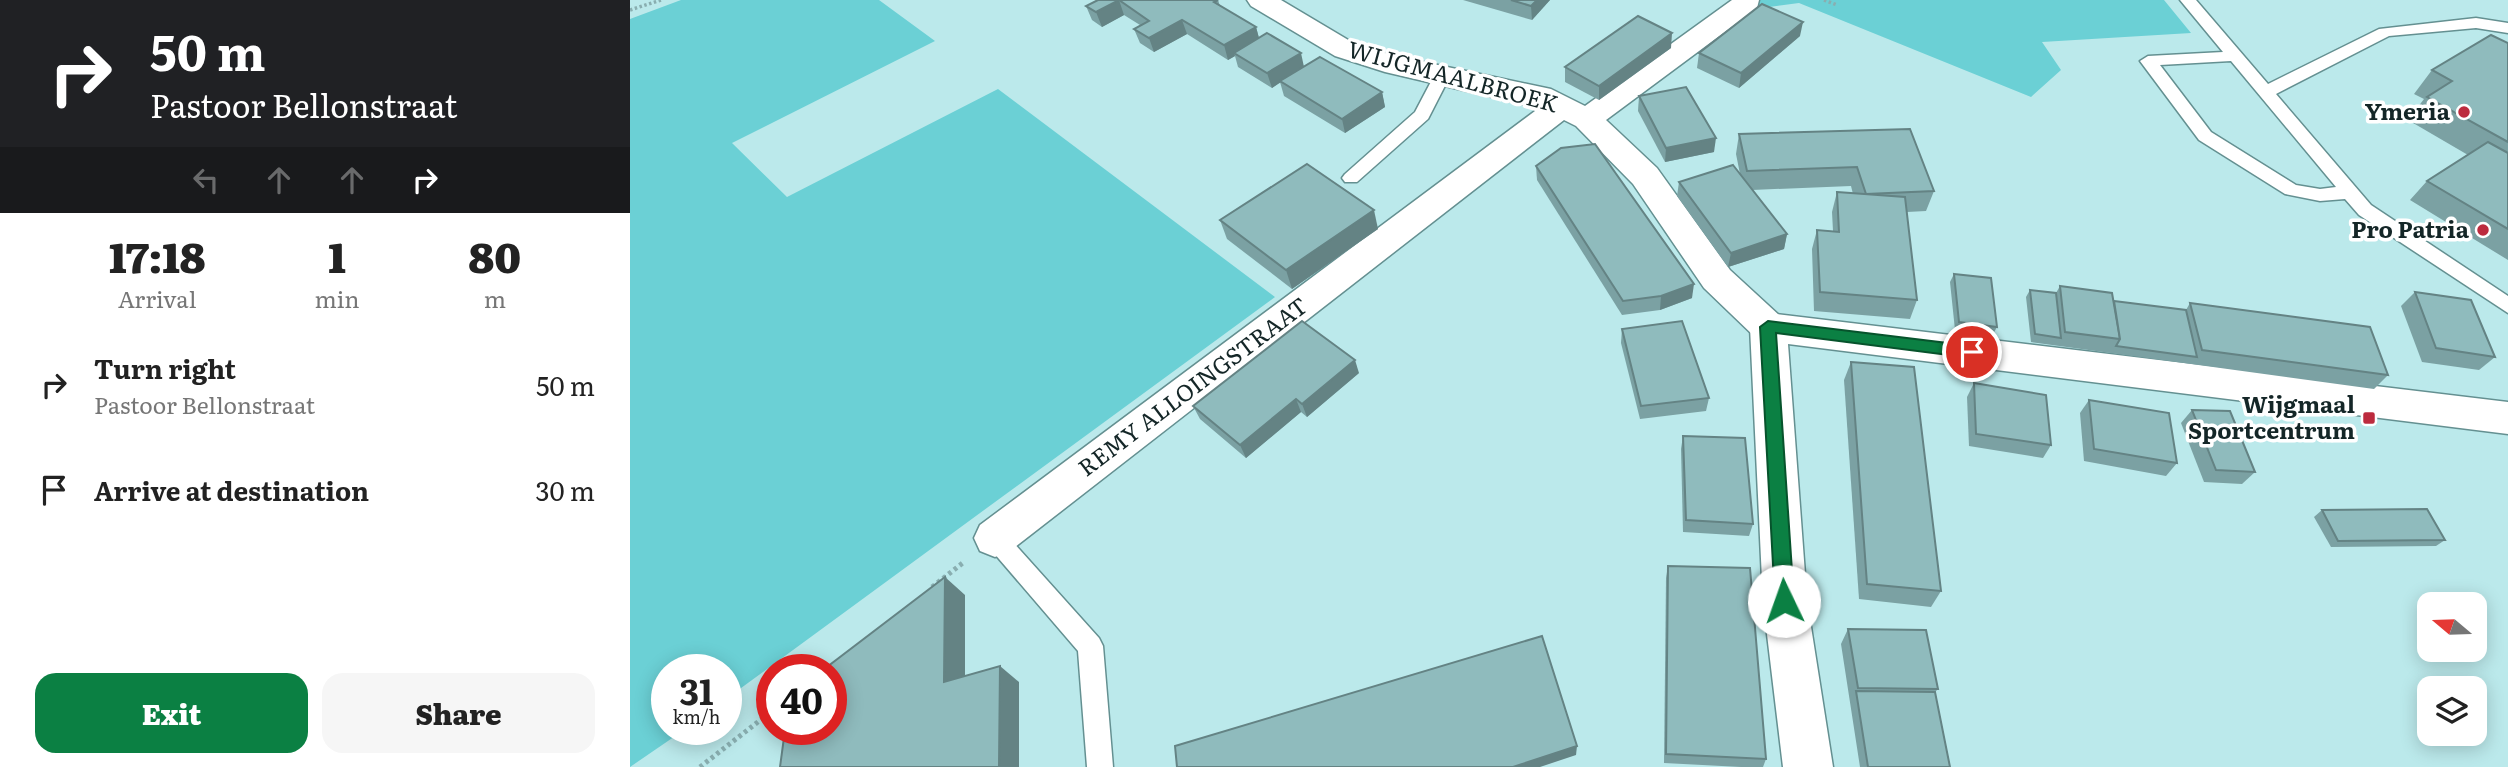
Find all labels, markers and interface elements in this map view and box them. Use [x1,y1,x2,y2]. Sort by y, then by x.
text: 50 m [150,13,266,86]
icon: right [35,28,126,119]
street label: WIJGMAALBROEK [1344,31,1563,120]
text: Pastoor Bellonstraat [150,80,458,128]
place label: Ymeria [2365,93,2451,127]
marker: Ymeria [2456,104,2472,120]
icon: left [187,161,225,199]
icon: ahead [260,161,298,199]
icon: ahead [333,161,371,199]
icon: right [406,161,444,199]
place label: Pro Patria [2351,211,2470,245]
marker: Pro Patria [2475,222,2491,238]
text: 17:18 [109,224,205,286]
text: 1 [328,224,346,286]
text: 80 [469,224,521,286]
text: Arrival [118,281,196,315]
text: min [314,281,360,315]
text: m [484,281,506,315]
street label: REMY ALLOINGSTRAAT [1070,288,1314,483]
pin [1942,322,2002,382]
icon: arrive [1953,333,1991,371]
text: Turn right [94,348,236,387]
text: 50 m [536,365,595,404]
icon: right [35,366,73,404]
place label: Wijgmaal Sportcentrum [2188,386,2355,446]
text: Pastoor Bellonstraat [94,387,315,421]
marker: Wijgmaal Sportcentrum [2361,410,2377,426]
text: Arrive at destination [94,470,369,509]
text: 30 m [535,470,595,509]
icon: arrive [35,471,73,509]
position arrow [1747,564,1821,638]
north arrow [2417,592,2487,662]
map controls [2417,592,2487,746]
speed limit sign: 40 [756,654,847,745]
text: 31 [679,664,714,716]
button: Exit [35,673,308,753]
button: Share [322,673,595,753]
button: layers [2417,676,2487,746]
text: km/h [673,703,720,730]

